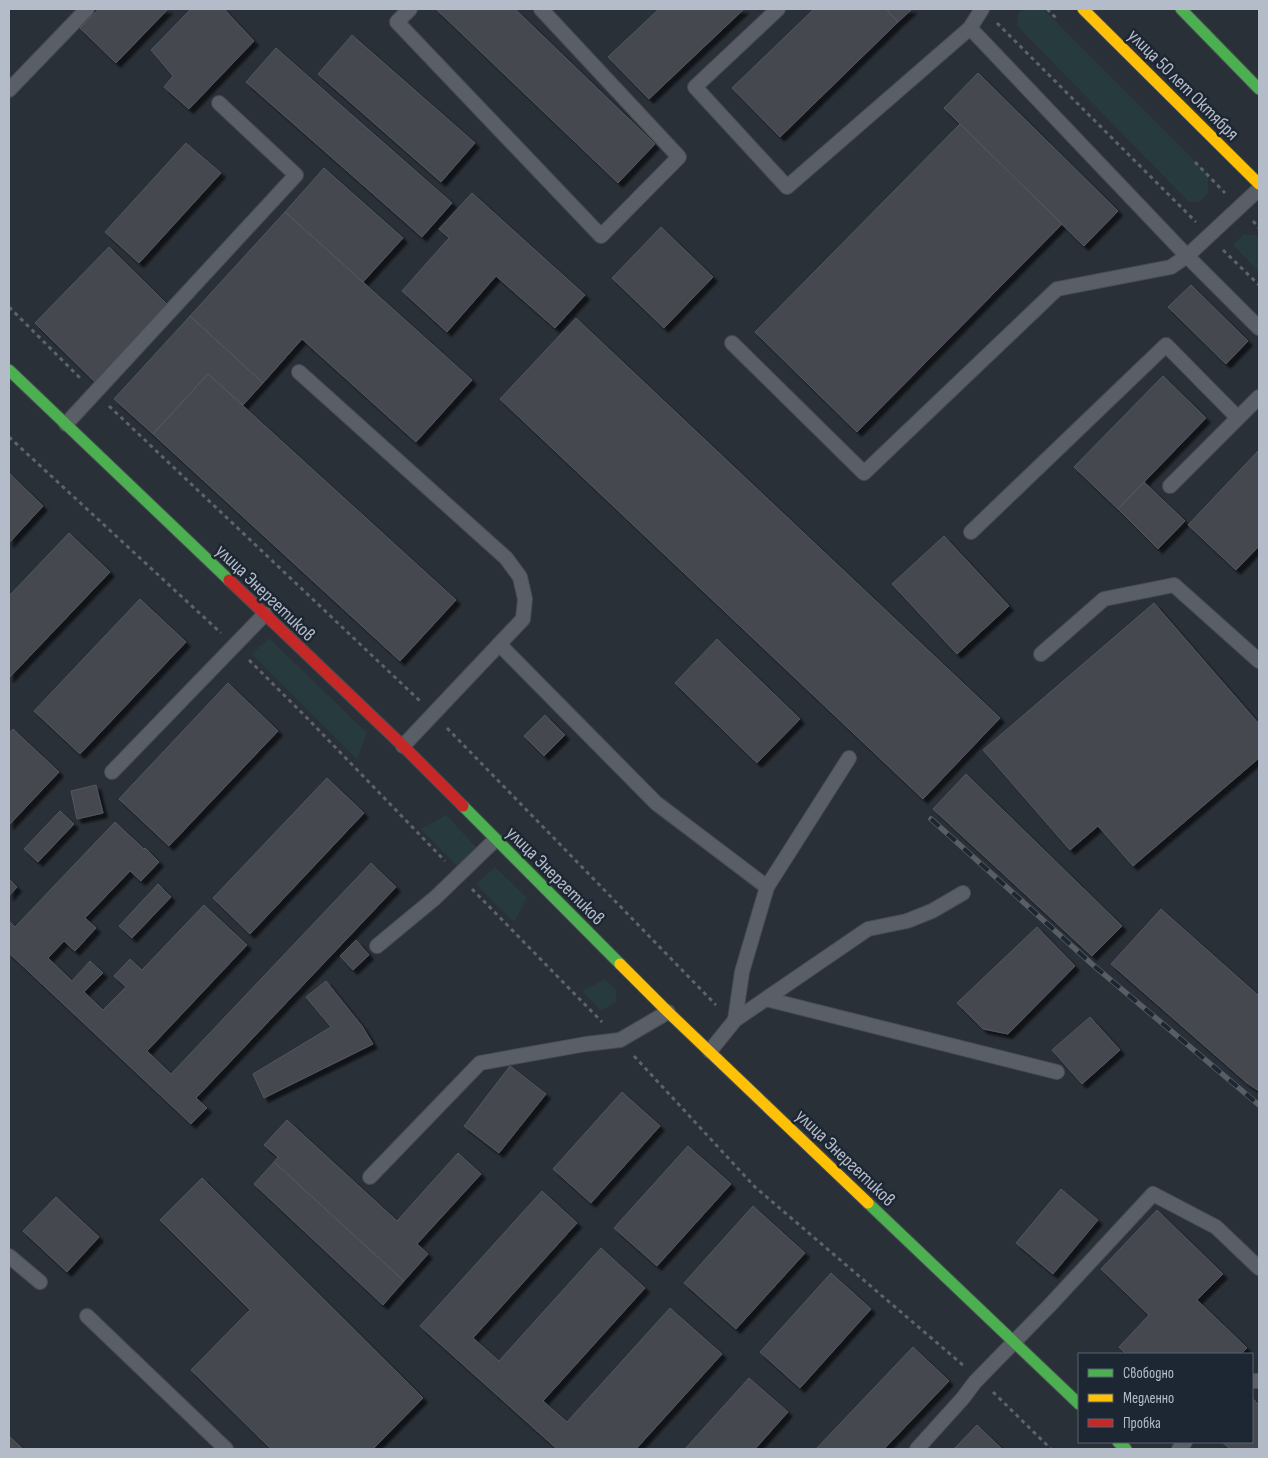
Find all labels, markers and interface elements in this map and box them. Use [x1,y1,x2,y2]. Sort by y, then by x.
street label: улица 50 лет Октября [1122,25,1243,146]
street label: улица Энергетиков [210,540,320,646]
street label: улица Энергетиков [501,822,609,930]
street label: улица Энергетиков [790,1105,900,1211]
legend [1078,1353,1253,1443]
text: Свободно [1123,1364,1174,1383]
text: Медленно [1123,1389,1174,1408]
text: Пробка [1123,1414,1161,1433]

